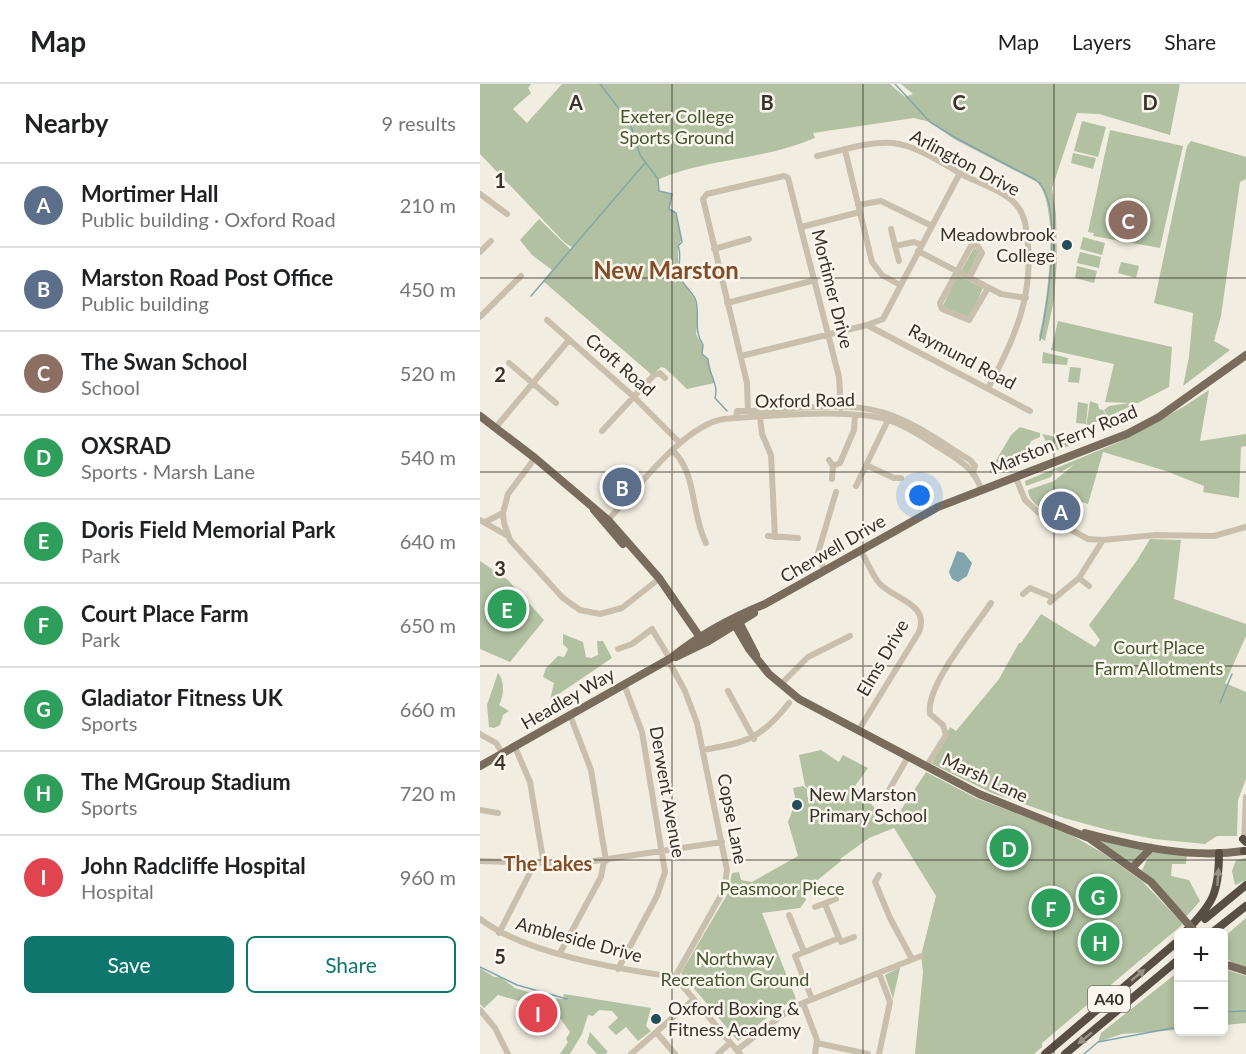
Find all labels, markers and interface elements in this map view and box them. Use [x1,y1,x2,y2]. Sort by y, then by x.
text: Map [30,24,86,58]
text: Map [998,29,1039,54]
text: Layers [1072,29,1131,54]
text: Share [1164,29,1216,54]
text: A [568,90,583,114]
text: B [760,90,774,114]
text: C [952,90,966,114]
text: D [1142,90,1158,114]
park label: Exeter College Sports Ground [620,105,734,148]
text: Nearby [24,107,109,139]
text: 9 results [381,111,456,135]
street label: Arlington Drive [907,124,1024,200]
text: 1 [494,168,506,192]
text: Mortimer Hall [81,180,218,207]
text: A [37,193,50,217]
text: 210 m [400,193,456,217]
pin: C [1108,198,1148,242]
text: Public building · Oxford Road [81,207,336,231]
place label: Meadowbrook College [940,223,1056,266]
street label: Mortimer Drive [808,227,858,351]
marker: Meadowbrook College [1060,238,1074,252]
district label: New Marston [593,255,739,284]
text: Marston Road Post Office [81,264,333,291]
text: B [37,277,50,301]
text: 450 m [400,277,456,301]
text: Public building [81,291,209,315]
street label: Raymund Road [905,319,1020,394]
street label: Croft Road [581,328,660,400]
text: The Swan School [81,348,247,375]
text: C [37,361,50,385]
text: 520 m [400,361,456,385]
text: 2 [494,362,506,386]
text: School [81,375,140,399]
street label: Oxford Road [755,388,855,412]
street label: Marston Ferry Road [987,400,1140,479]
text: OXSRAD [81,432,171,459]
text: D [36,445,51,469]
text: 540 m [400,445,456,469]
text: Sports · Marsh Lane [81,459,255,483]
pin: B [602,464,642,510]
your location [905,481,934,510]
pin: A [1042,488,1080,534]
street label: Cherwell Drive [776,509,889,587]
text: Doris Field Memorial Park [81,516,336,543]
text: E [38,529,49,553]
text: 640 m [400,529,456,553]
text: Park [81,543,120,567]
text: 3 [494,556,506,580]
pin: E [488,586,526,632]
text: Court Place Farm [81,600,249,627]
text: F [38,613,49,637]
text: 650 m [400,613,456,637]
street label: Elms Drive [851,615,913,700]
text: Park [81,627,120,651]
park label: Court Place Farm Allotments [1095,636,1224,679]
street label: Headley Way [517,662,619,734]
text: Gladiator Fitness UK [81,684,283,711]
text: G [36,697,51,721]
text: 660 m [400,697,456,721]
text: Sports [81,711,137,735]
street label: Derwent Avenue [646,724,690,859]
street label: Marsh Lane [939,748,1032,807]
text: 4 [494,750,506,774]
text: The MGroup Stadium [81,768,291,795]
street label: Copse Lane [713,772,753,866]
text: H [36,781,51,805]
text: 720 m [400,781,456,805]
place label: New Marston Primary School [809,783,927,826]
text: Sports [81,795,137,819]
marker: New Marston Primary School [790,798,804,812]
pin: D [990,826,1028,870]
district label: The Lakes [504,851,593,875]
text: John Radcliffe Hospital [81,852,306,879]
text: I [41,865,46,889]
text: 960 m [400,865,456,889]
one-way arrow [1213,868,1223,887]
pin: G [1078,874,1118,918]
park label: Peasmoor Piece [719,877,845,899]
text: Hospital [81,879,154,903]
pin: F [1032,886,1070,930]
street label: Ambleside Drive [514,912,645,966]
pin: H [1080,920,1120,964]
map controls [1174,928,1228,1036]
button: + [1174,928,1228,982]
button: Save [24,936,234,993]
button: Share [246,936,456,993]
text: 5 [494,944,506,968]
park label: Northway Recreation Ground [661,947,809,990]
one-way arrow [1130,969,1145,982]
button: − [1174,982,1228,1036]
road number: A40 [1088,986,1130,1012]
pin: I [518,990,558,1036]
place label: Oxford Boxing & Fitness Academy [668,997,802,1040]
marker: Oxford Boxing & Fitness Academy [649,1012,663,1026]
one-way arrow [1077,1031,1093,1044]

